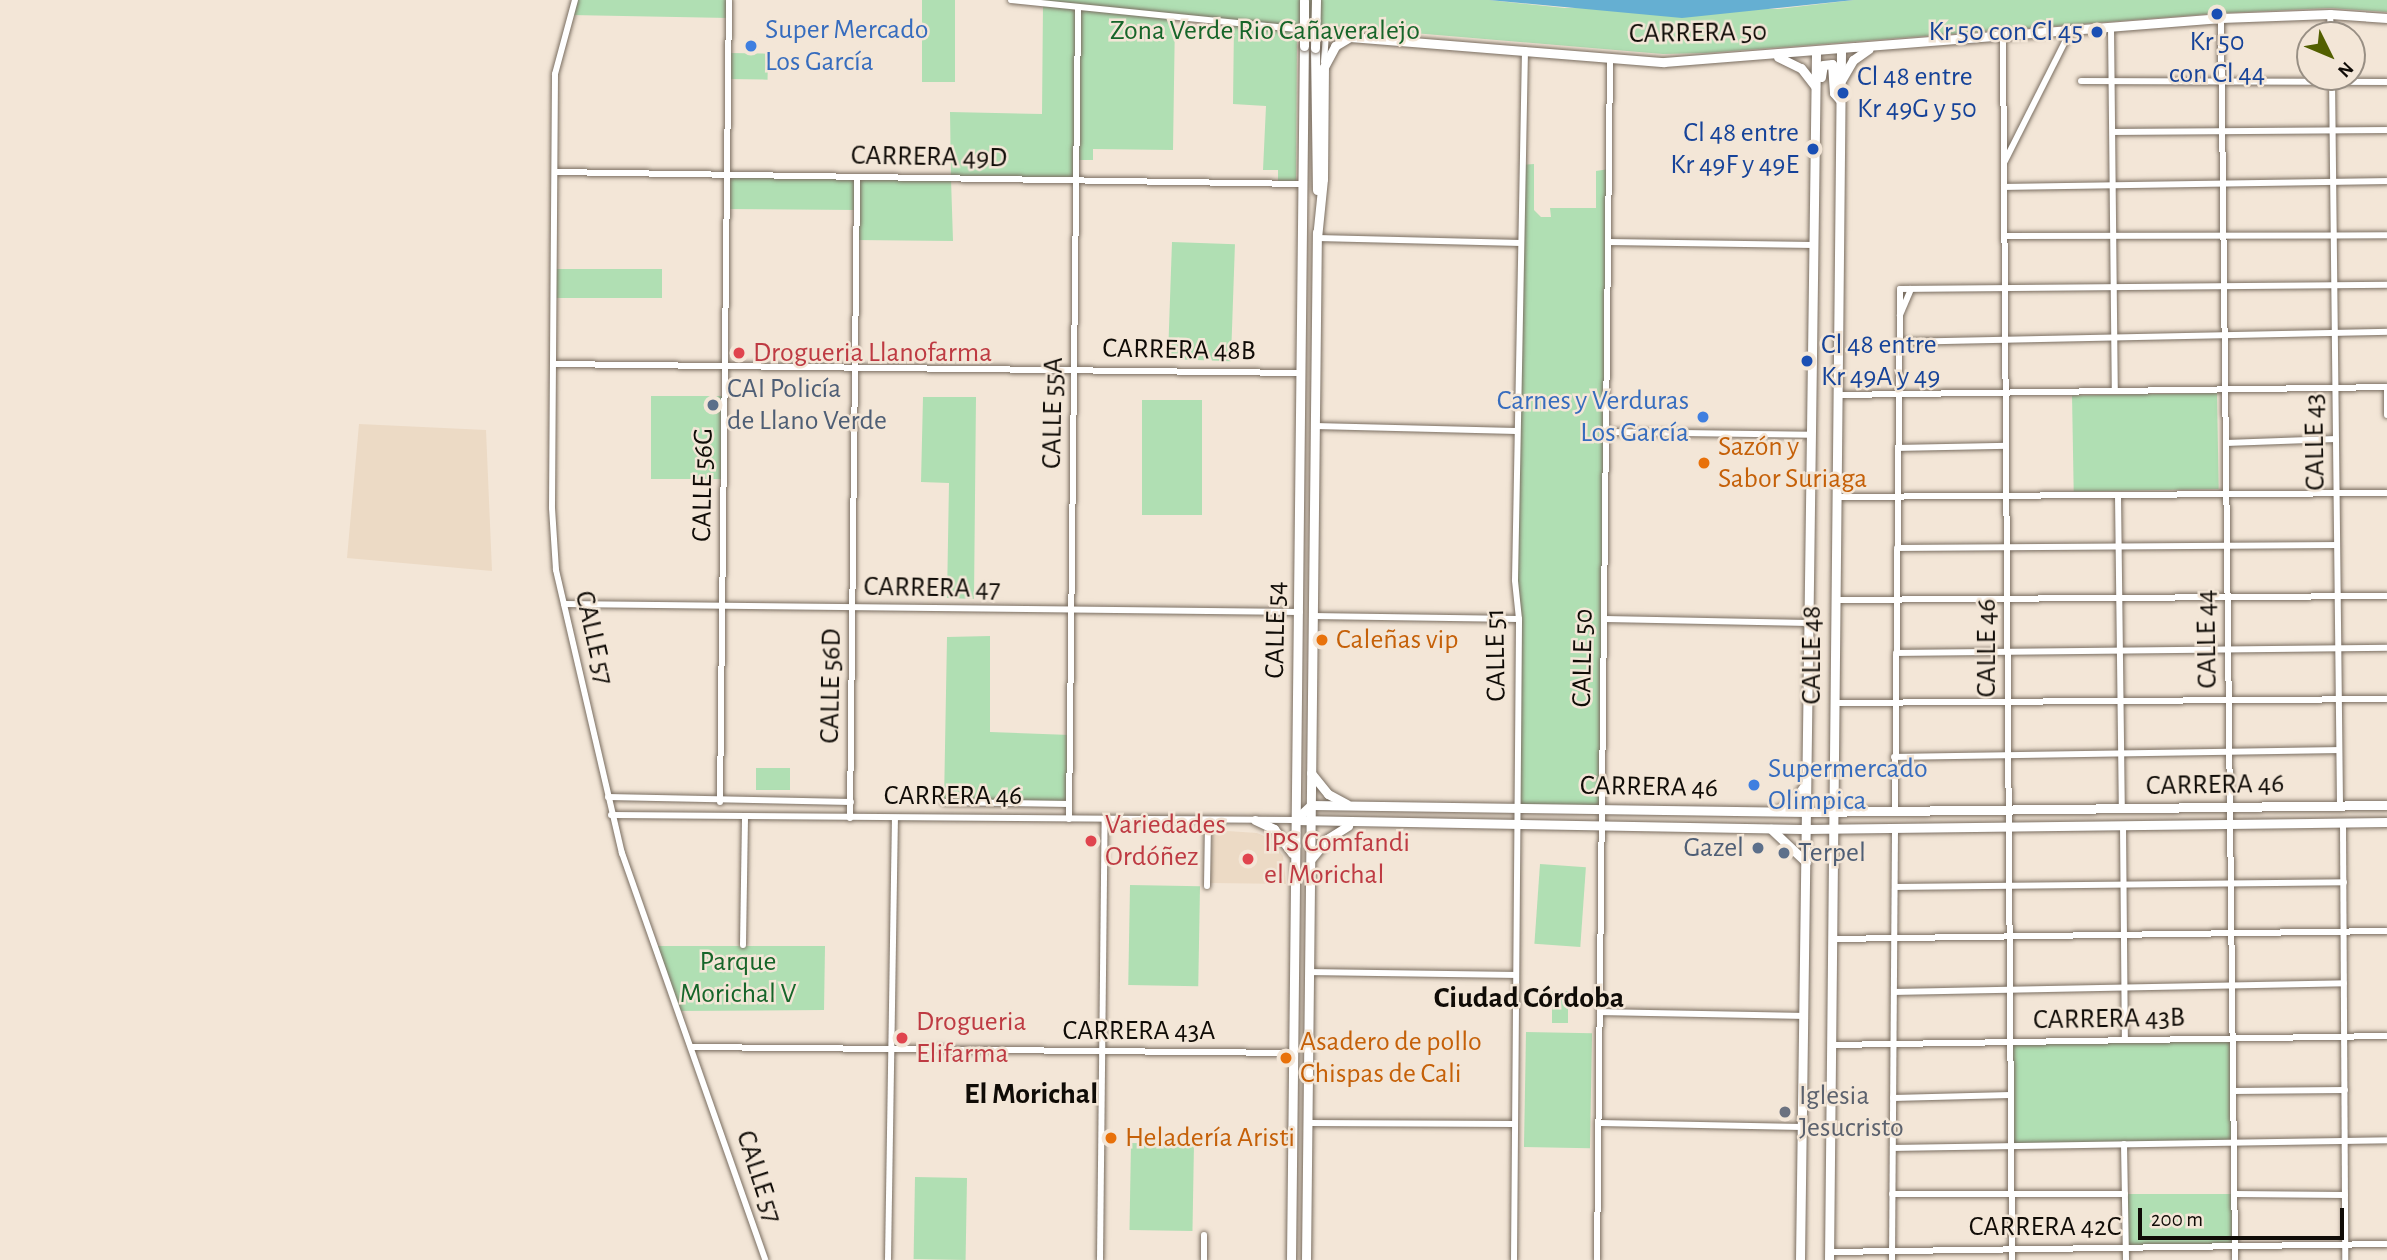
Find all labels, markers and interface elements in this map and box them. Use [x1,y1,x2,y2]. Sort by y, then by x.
marker: Kr 50 con Cl 44 [2209,6,2225,22]
place label: Super Mercado Los García [765,13,928,79]
park label: Zona Verde Rio Cañaveralejo [1110,14,1420,48]
street label: CARRERA 50 [1629,15,1767,51]
place label: Kr 50 con Cl 45 [1929,15,2083,49]
north arrow [2296,21,2366,91]
marker: Kr 50 con Cl 45 [2089,24,2105,40]
place label: Kr 50 con Cl 44 [2169,25,2265,91]
marker: Super Mercado Los García [743,38,759,54]
text: N [2334,58,2357,81]
place label: Cl 48 entre Kr 49G y 50 [1857,60,1977,126]
marker: Cl 48 entre Kr 49G y 50 [1835,85,1851,101]
place label: Cl 48 entre Kr 49F y 49E [1670,116,1799,182]
street label: CARRERA 49D [851,139,1007,175]
marker: Cl 48 entre Kr 49F y 49E [1805,141,1821,157]
place label: Cl 48 entre Kr 49A y 49 [1821,328,1940,394]
street label: CARRERA 48B [1102,332,1256,368]
place label: Drogueria Llanofarma [753,336,992,370]
marker: Drogueria Llanofarma [731,345,747,361]
marker: Cl 48 entre Kr 49A y 49 [1799,353,1815,369]
street label: CALLE 55A [1035,357,1071,469]
place label: CAI Policía de Llano Verde [727,372,887,438]
place label: Carnes y Verduras Los García [1497,384,1689,450]
street label: CALLE 43 [2297,393,2333,491]
marker: CAI Policía de Llano Verde [705,397,721,413]
marker: Carnes y Verduras Los García [1695,409,1711,425]
street label: CALLE 56G [685,428,721,542]
place label: Sazón y Sabor Suriaga [1718,430,1867,496]
marker: Sazón y Sabor Suriaga [1696,455,1712,471]
street label: CARRERA 47 [863,570,1001,606]
street label: CALLE 54 [1258,581,1294,679]
street label: CALLE 57 [567,588,621,688]
street label: CALLE 44 [2189,589,2225,689]
street label: CALLE 46 [1970,599,2004,697]
street label: CALLE 48 [1795,606,1829,704]
street label: CALLE 51 [1478,608,1514,702]
street label: CALLE 50 [1565,608,1601,708]
place label: Caleñas vip [1336,623,1459,657]
street label: CALLE 56D [813,628,849,744]
marker: Caleñas vip [1314,632,1330,648]
place label: Supermercado Olimpica [1768,752,1928,818]
street label: CARRERA 46 [2146,767,2284,803]
street label: CARRERA 46 [1580,769,1718,805]
marker: Supermercado Olimpica [1746,777,1762,793]
street label: CARRERA 46 [884,779,1022,813]
place label: Variedades Ordóñez [1105,808,1226,874]
place label: IPS Comfandi el Morichal [1264,826,1410,892]
place label: Gazel [1684,831,1744,865]
marker: Variedades Ordóñez [1083,833,1099,849]
place label: Terpel [1798,836,1866,870]
marker: Gazel [1750,840,1766,856]
marker: Terpel [1776,845,1792,861]
marker: IPS Comfandi el Morichal [1238,849,1258,869]
park label: Parque Morichal V [680,945,796,1011]
district label: Ciudad Córdoba [1434,980,1624,1016]
street label: CARRERA 43B [2033,1001,2185,1037]
place label: Drogueria Elifarma [916,1005,1026,1071]
street label: CARRERA 43A [1063,1014,1215,1048]
place label: Asadero de pollo Chispas de Cali [1300,1025,1482,1091]
marker: Drogueria Elifarma [894,1030,910,1046]
marker: Asadero de pollo Chispas de Cali [1278,1050,1294,1066]
district label: El Morichal [964,1076,1098,1112]
place label: Iglesia Jesucristo [1799,1079,1904,1145]
marker: Iglesia Jesucristo [1777,1104,1793,1120]
place label: Heladería Aristi [1125,1121,1295,1155]
street label: CALLE 57 [728,1126,790,1228]
marker: Heladería Aristi [1103,1130,1119,1146]
scale bar [2142,1194,2348,1238]
text: 200 m [2151,1209,2203,1230]
street label: CARRERA 42C [1969,1210,2121,1244]

